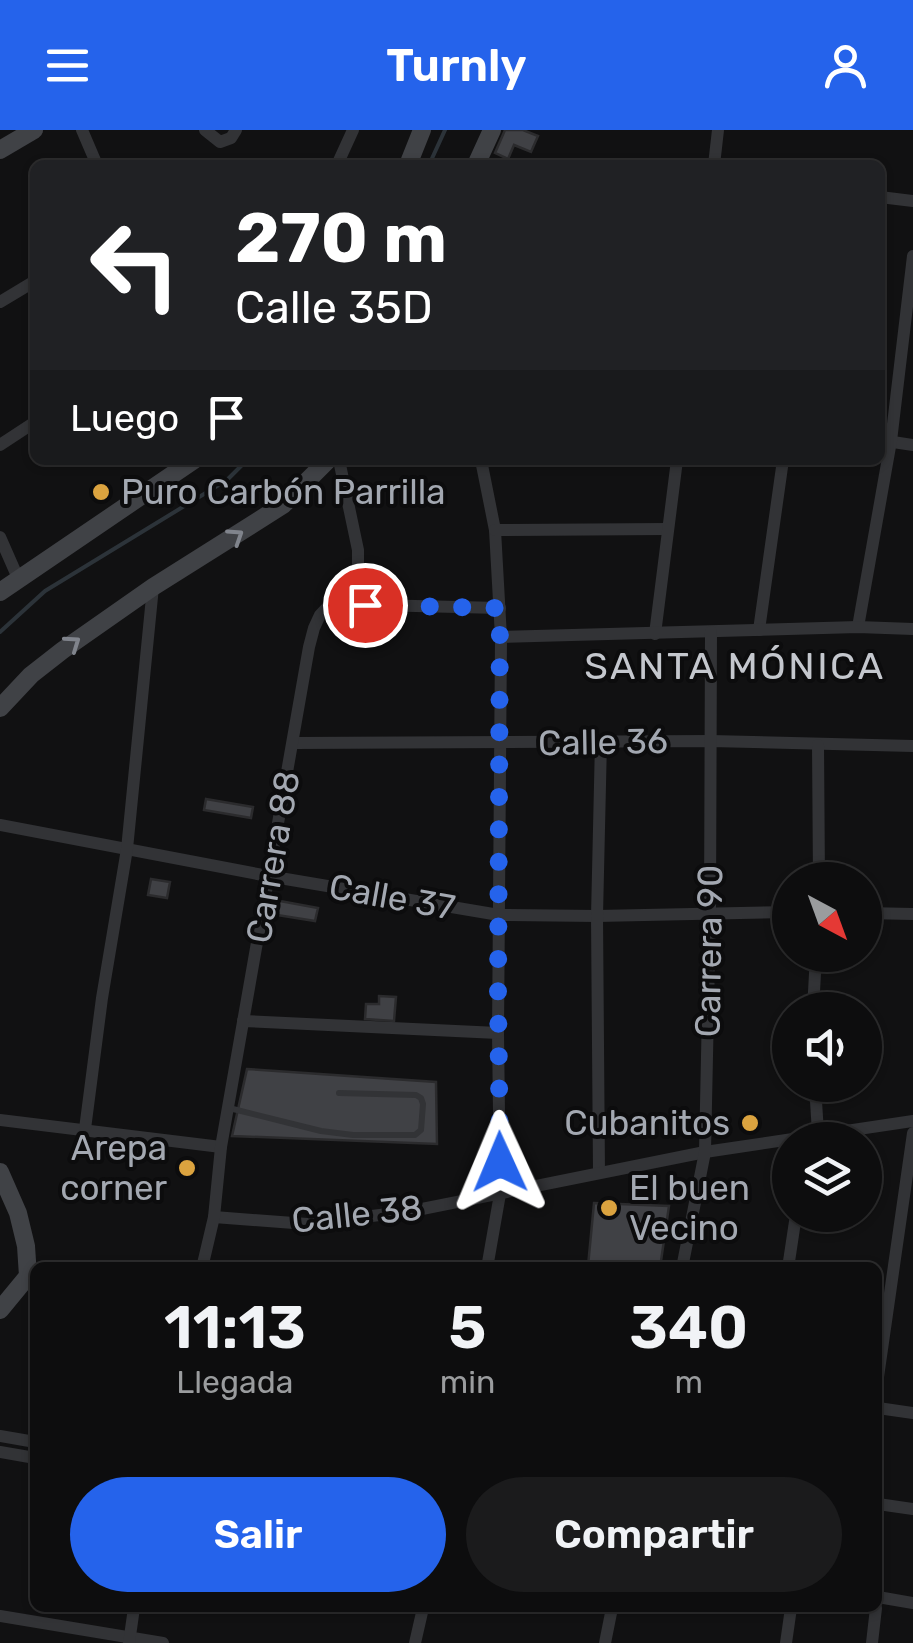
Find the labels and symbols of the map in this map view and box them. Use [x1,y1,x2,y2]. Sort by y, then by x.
place label: Puro Carbón Parrilla [121,471,446,513]
marker: Puro Carbón Parrilla [90,481,112,503]
one-way arrow [225,529,243,548]
pin [323,563,408,648]
one-way arrow [61,637,80,655]
district label: SANTA MÓNICA [584,643,886,689]
street label: Calle 36 [538,720,668,764]
street label: Carrera 88 [237,768,309,946]
north arrow [772,862,882,972]
street label: Carrera 90 [686,864,732,1038]
street label: Calle 37 [326,865,458,929]
place label: Cubanitos [564,1102,730,1144]
position arrow [448,1110,552,1214]
marker: Cubanitos [739,1112,761,1134]
place label: Arepa corner [60,1127,167,1209]
marker: Arepa corner [176,1157,198,1179]
place label: El buen Vecino [629,1167,750,1249]
street label: Calle 38 [290,1186,424,1242]
marker: El buen Vecino [598,1197,620,1219]

